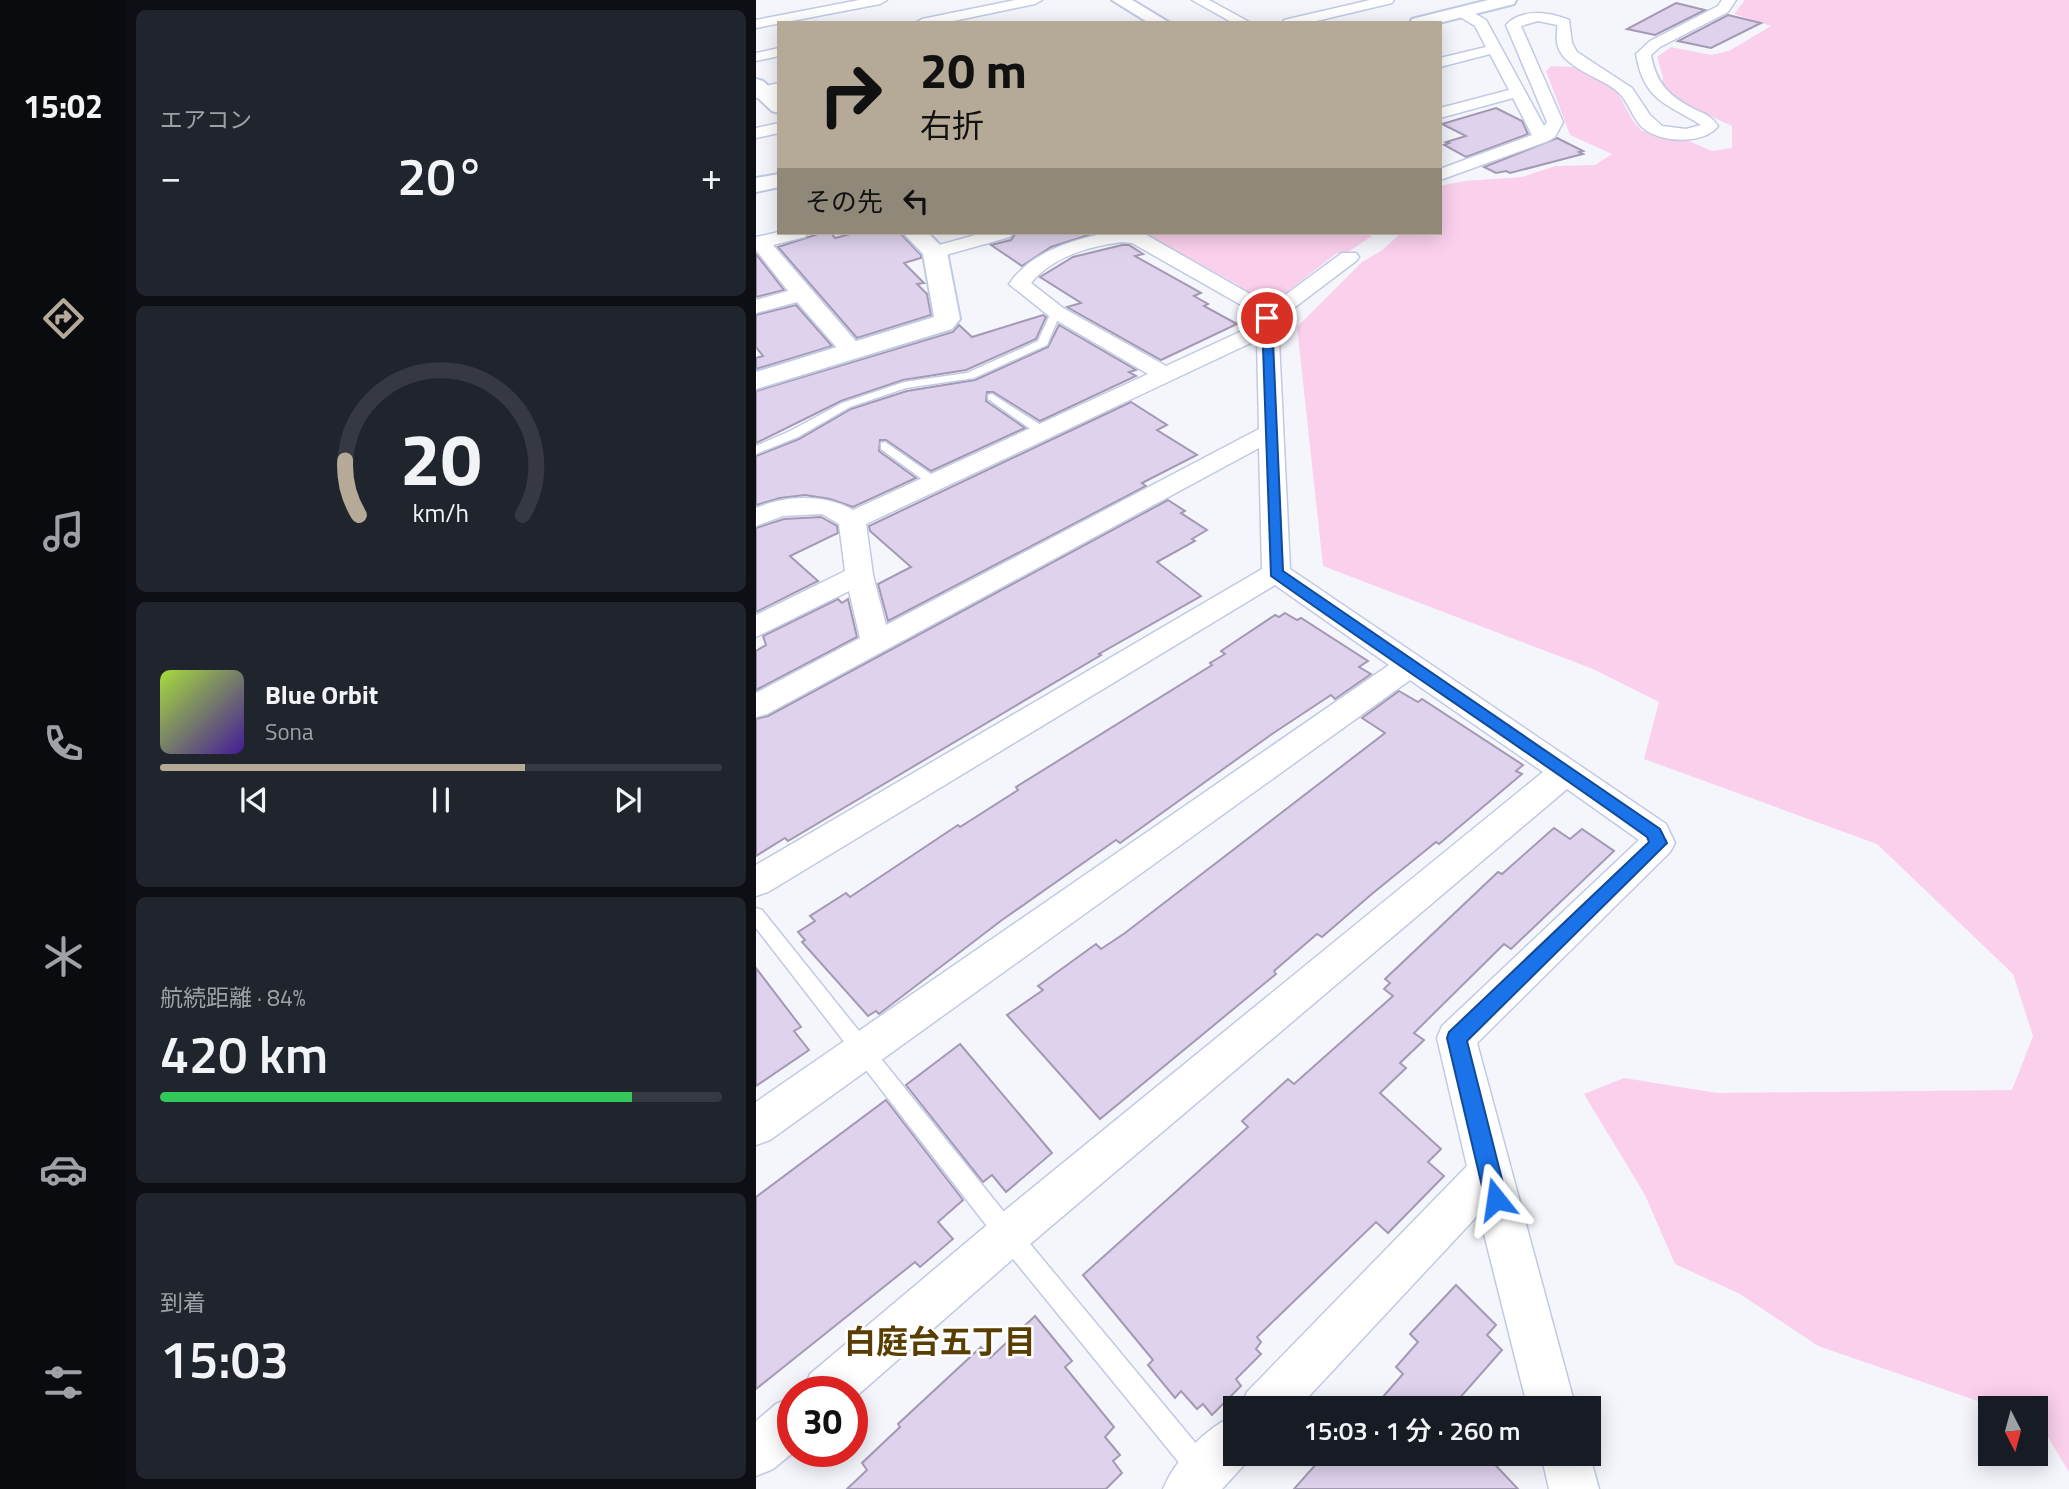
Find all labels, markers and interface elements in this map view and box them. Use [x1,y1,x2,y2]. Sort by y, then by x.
text: 20 m [920,32,1027,107]
icon: right [805,49,896,140]
text: 15:02 [23,82,103,130]
text: 右折 [920,101,984,149]
text: エアコン [160,102,252,137]
text: 20° [397,136,485,215]
text: − [160,147,181,205]
text: + [701,147,722,205]
text: その先 [805,182,883,221]
icon: left [897,182,935,220]
pin [1237,288,1297,348]
icon: directions [39,294,88,343]
icon: arrive [1248,299,1286,337]
text: 20 [400,403,482,513]
text: km/h [413,493,469,531]
icon: music [39,507,88,556]
text: Blue Orbit [265,675,378,714]
text: Sona [265,714,313,749]
icon: phone [39,719,88,768]
icon: previous [235,781,273,819]
icon: pause [422,781,460,819]
icon: next [609,781,647,819]
icon: climate [39,932,88,981]
text: 航続距離 · 84% [160,980,306,1015]
text: 420 km [160,1014,328,1093]
icon: car [39,1145,88,1194]
position arrow [1459,1162,1533,1236]
text: 到着 [160,1285,206,1320]
district label: 白庭台五丁目 [844,1317,1036,1365]
text: 15:03 [160,1319,289,1398]
icon: filters [39,1358,88,1407]
speed limit sign: 30 [777,1376,868,1467]
north arrow [1978,1396,2048,1466]
map controls [1978,1396,2048,1466]
text: 15:03 · 1 分 · 260 m [1303,1411,1521,1450]

